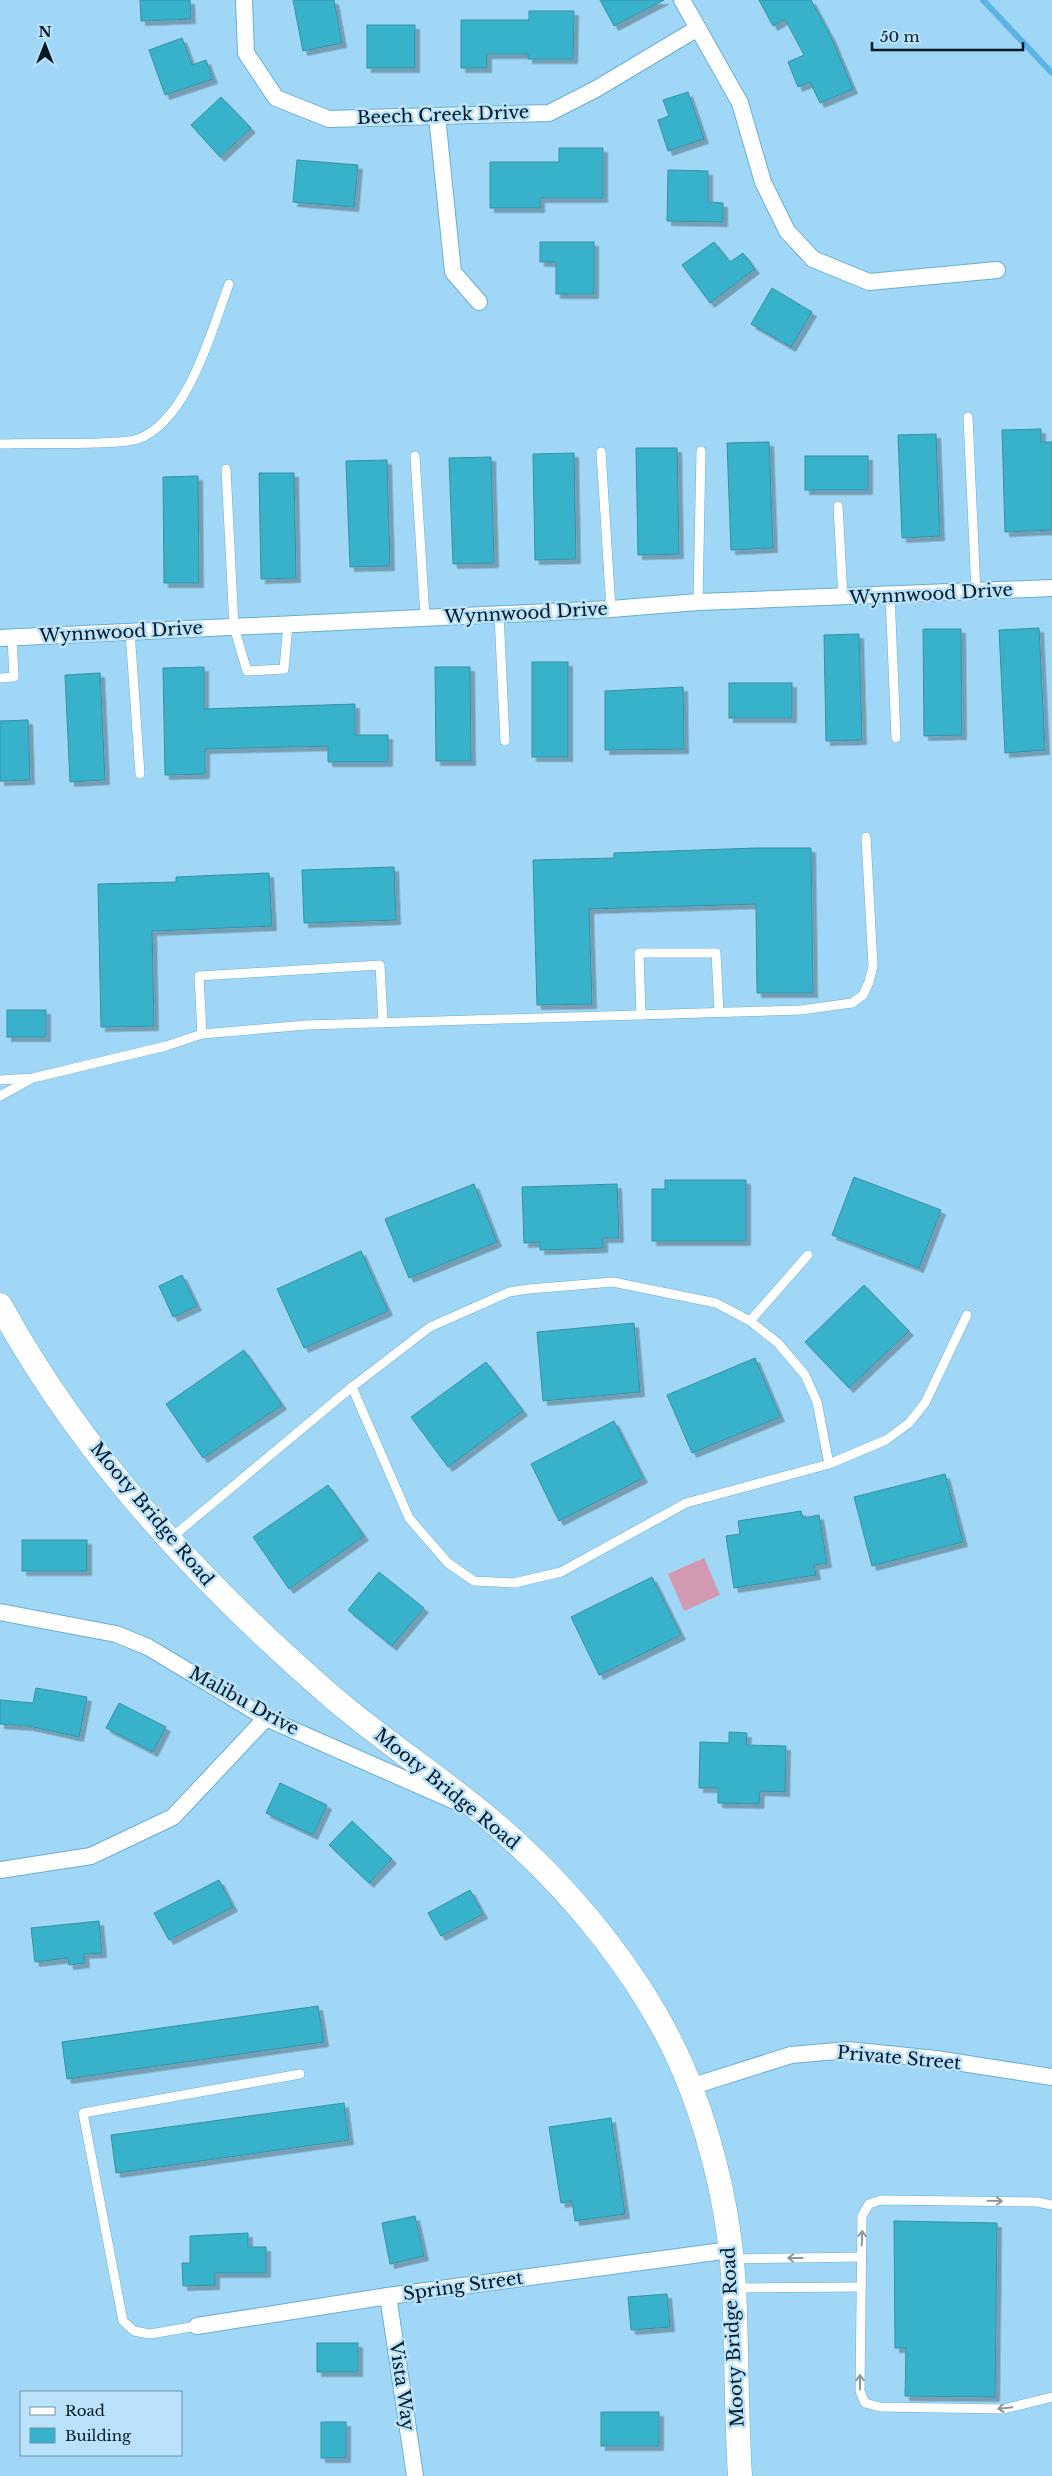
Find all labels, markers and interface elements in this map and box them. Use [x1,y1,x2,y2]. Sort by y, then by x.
north arrow [20,20,70,70]
scale bar [872,20,1023,52]
text: N [38,23,52,41]
text: 50 m [880,27,920,46]
street label: Beech Creek Drive [356,101,530,129]
street label: Wynnwood Drive [848,579,1013,609]
street label: Wynnwood Drive [443,598,608,628]
street label: Wynnwood Drive [38,617,203,647]
street label: Mooty Bridge Road [86,1438,218,1590]
street label: Malibu Drive [185,1662,303,1740]
street label: Mooty Bridge Road [370,1724,524,1854]
street label: Private Street [836,2042,962,2074]
one-way arrow [986,2196,1002,2206]
one-way arrow [857,2231,866,2247]
street label: Mooty Bridge Road [717,2246,749,2428]
one-way arrow [787,2253,803,2263]
street label: Spring Street [402,2267,525,2305]
street label: Vista Way [385,2339,419,2433]
one-way arrow [855,2374,865,2390]
legend [20,2391,182,2456]
text: Road [65,2401,105,2420]
one-way arrow [997,2403,1013,2413]
text: Building [65,2426,132,2445]

